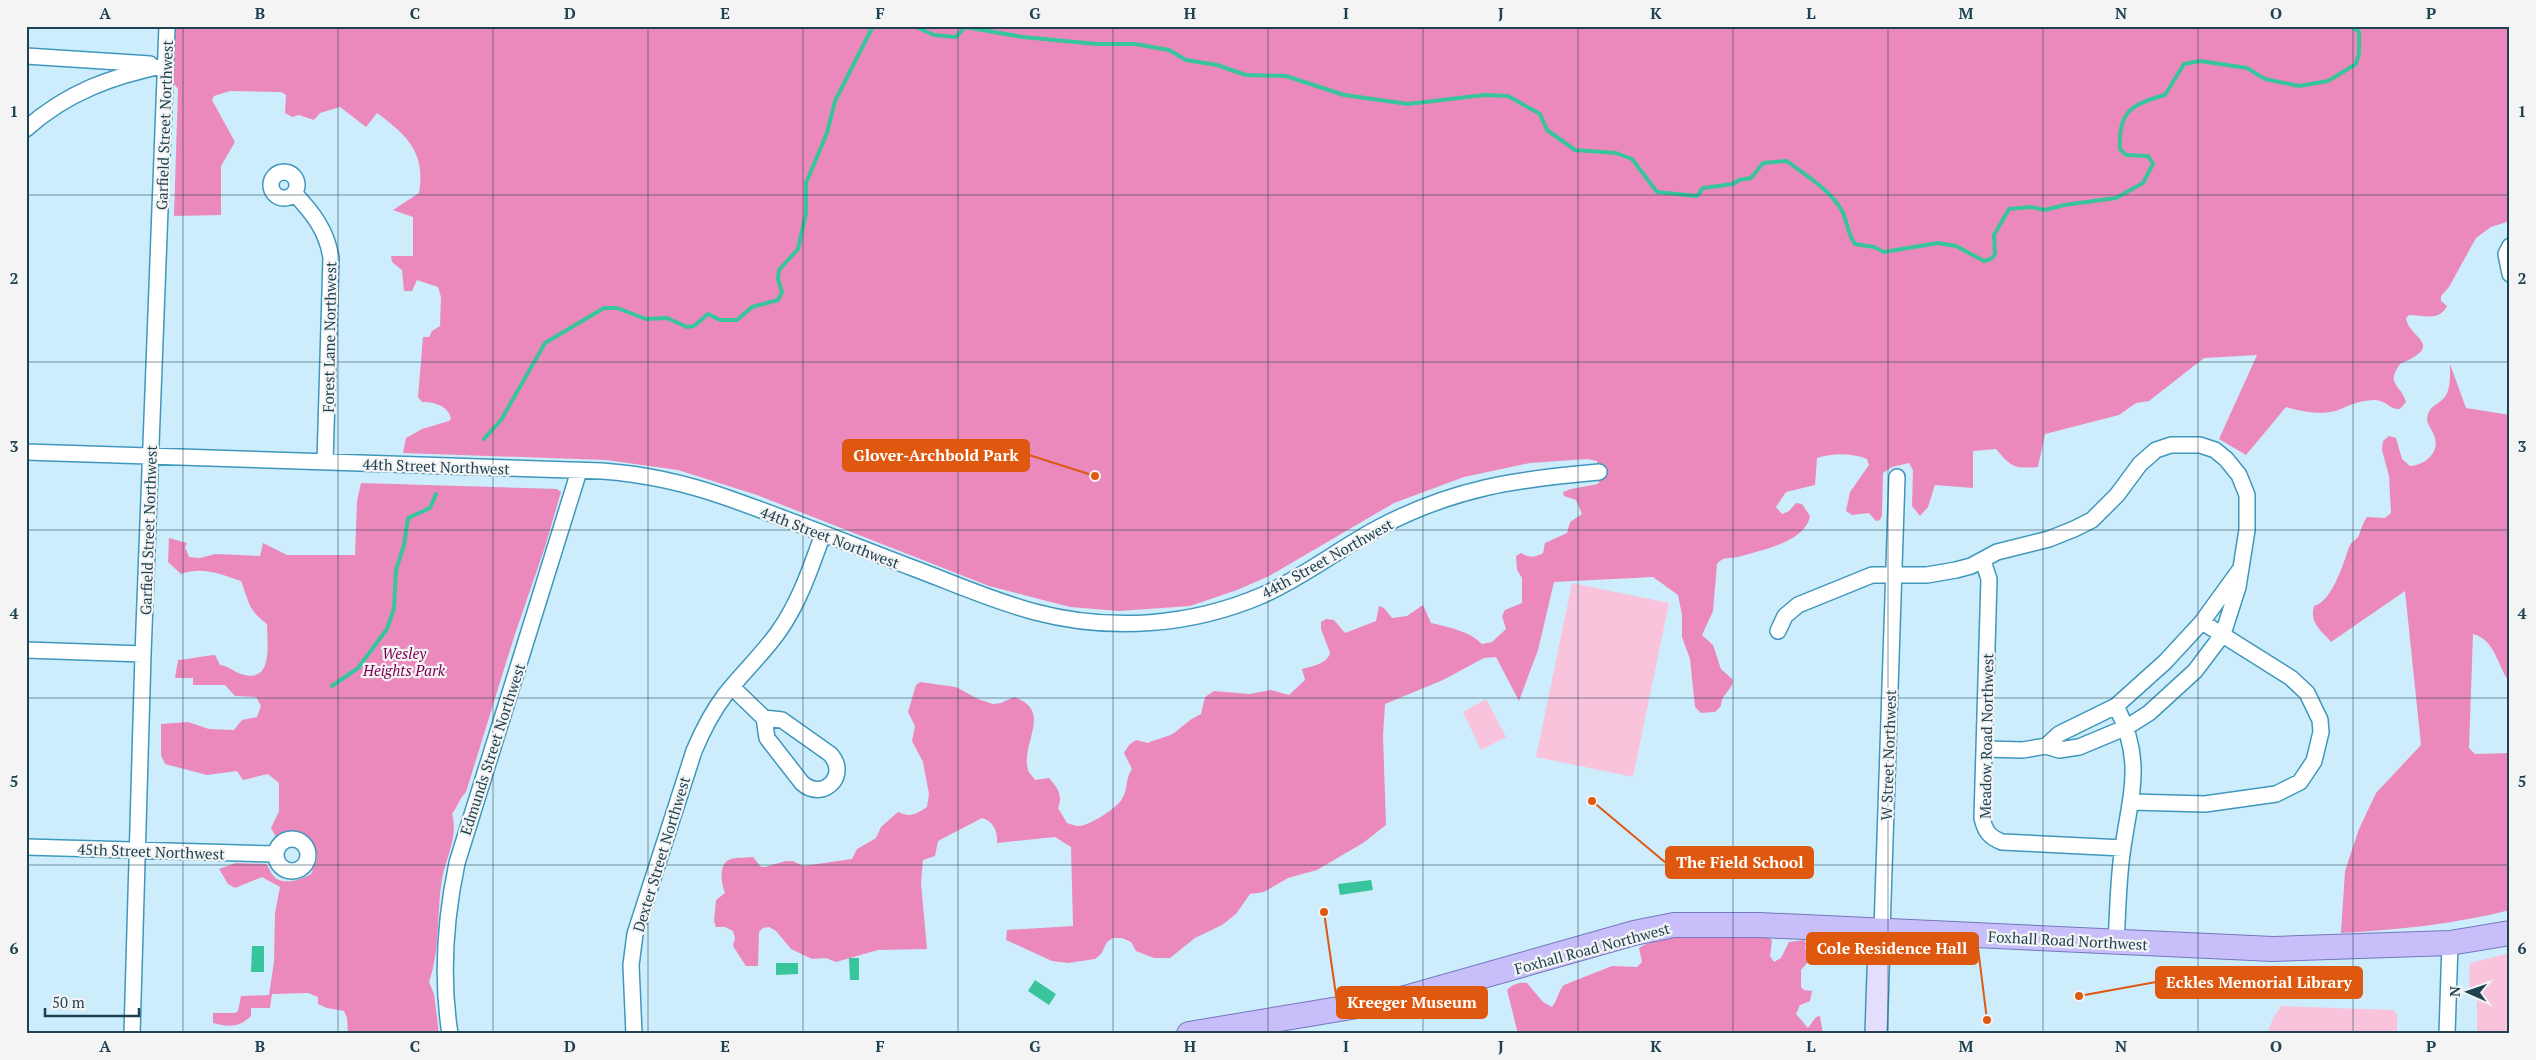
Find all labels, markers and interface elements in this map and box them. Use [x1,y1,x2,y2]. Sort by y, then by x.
text: A [99,2,111,24]
text: B [255,2,265,24]
text: C [410,2,420,24]
text: D [564,2,576,24]
text: E [720,2,730,24]
text: F [875,2,885,24]
text: G [1029,2,1041,24]
text: H [1184,2,1196,24]
text: I [1343,2,1349,24]
text: J [1498,2,1504,24]
text: K [1650,2,1662,24]
text: L [1806,2,1816,24]
text: M [1959,2,1974,24]
text: N [2115,2,2127,24]
text: O [2270,2,2282,24]
text: P [2426,2,2436,24]
street label: Garfield Street Northwest [151,39,177,210]
text: 1 [9,100,19,122]
text: 1 [2517,100,2527,122]
street label: Forest Lane Northwest [318,261,340,413]
text: 2 [9,267,19,289]
text: 2 [2517,267,2527,289]
text: 3 [9,435,19,457]
text: 3 [2517,435,2527,457]
callout: Glover-Archbold Park [843,440,1029,471]
street label: Garfield Street Northwest [135,444,161,615]
text: Glover-Archbold Park [853,444,1019,466]
street label: 44th Street Northwest [362,453,510,479]
street label: 44th Street Northwest [758,501,903,573]
street label: 44th Street Northwest [1258,513,1397,602]
text: 4 [9,602,19,624]
text: 4 [2517,602,2527,624]
park label: Wesley Heights Park [362,643,446,680]
street label: Meadow Road Northwest [1975,652,1997,819]
street label: Edmunds Street Northwest [455,660,529,837]
street label: W Street Northwest [1876,689,1900,821]
text: 5 [9,770,19,792]
text: 5 [2517,770,2527,792]
street label: Dexter Street Northwest [628,773,694,934]
street label: 45th Street Northwest [77,838,225,864]
callout: The Field School [1666,847,1813,878]
text: The Field School [1676,851,1804,873]
street label: Foxhall Road Northwest [1512,918,1672,978]
street label: Foxhall Road Northwest [1988,926,2149,954]
callout: Cole Residence Hall [1807,933,1978,964]
text: 6 [9,937,19,959]
text: Cole Residence Hall [1817,937,1967,959]
text: 6 [2517,937,2527,959]
callout: Eckles Memorial Library [2156,967,2362,998]
north arrow [2444,968,2494,1018]
text: Eckles Memorial Library [2166,971,2353,993]
scale bar [45,985,139,1017]
text: N [2445,986,2464,997]
callout: Kreeger Museum [1337,987,1487,1018]
text: Kreeger Museum [1347,991,1477,1013]
text: 50 m [52,992,85,1012]
text: A [99,1035,111,1057]
text: B [255,1035,265,1057]
text: C [410,1035,420,1057]
text: D [564,1035,576,1057]
text: E [720,1035,730,1057]
text: F [875,1035,885,1057]
text: G [1029,1035,1041,1057]
text: H [1184,1035,1196,1057]
text: I [1343,1035,1349,1057]
text: J [1498,1035,1504,1057]
text: K [1650,1035,1662,1057]
text: L [1806,1035,1816,1057]
text: M [1959,1035,1974,1057]
text: N [2115,1035,2127,1057]
text: O [2270,1035,2282,1057]
text: P [2426,1035,2436,1057]

